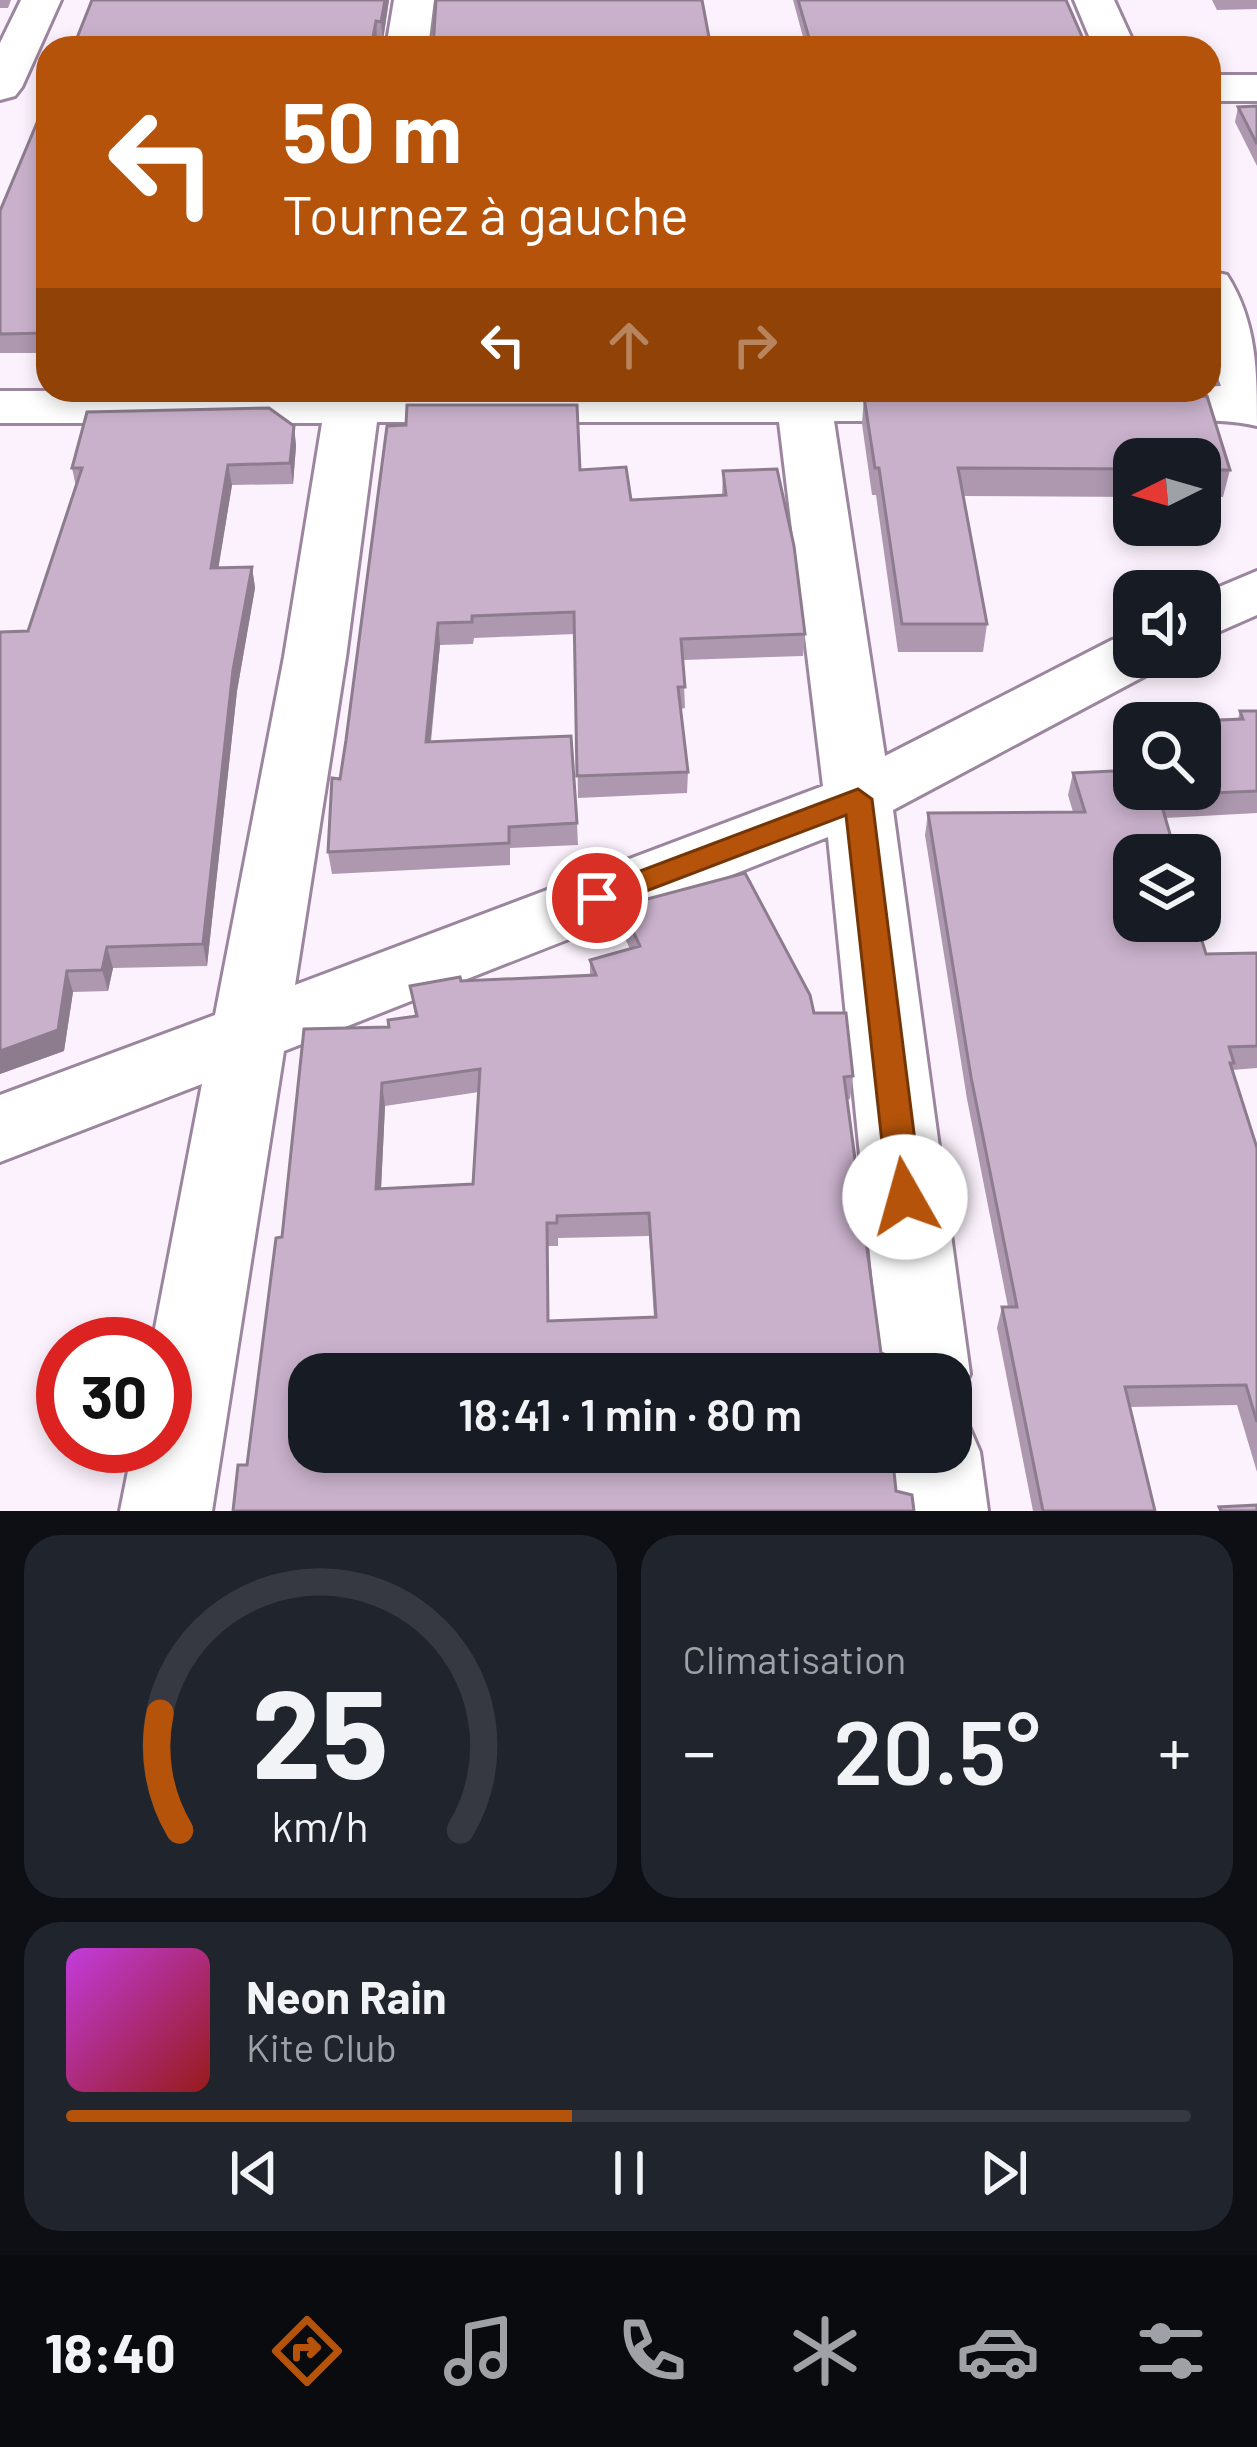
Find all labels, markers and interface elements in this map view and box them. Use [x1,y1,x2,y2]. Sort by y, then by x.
text: 50 m [282,79,462,180]
icon: left [84,84,240,240]
text: Tournez à gauche [282,181,689,246]
icon: left [470,312,536,378]
icon: ahead [596,312,662,378]
icon: right [722,312,788,378]
north arrow [1113,438,1221,546]
map controls [1113,438,1221,942]
button: sound [1113,570,1221,678]
button: search [1113,702,1221,810]
button: layers [1113,834,1221,942]
pin [546,847,648,949]
icon: arrive [564,865,630,931]
position arrow [842,1134,968,1260]
speed limit sign: 30 [36,1317,192,1473]
text: 18:41 · 1 min · 80 m [458,1386,802,1440]
text: Climatisation [683,1635,906,1682]
text: 25 [252,1654,389,1804]
text: 20.5° [833,1695,1040,1803]
text: − [683,1710,716,1789]
text: + [1158,1710,1191,1789]
text: km/h [272,1798,369,1850]
text: Neon Rain [246,1969,447,2023]
text: Kite Club [246,2023,397,2070]
icon: previous [221,2140,287,2206]
icon: pause [596,2140,662,2206]
icon: next [971,2140,1037,2206]
icon: directions [265,2309,349,2393]
icon: music [437,2309,521,2393]
icon: phone [610,2309,694,2393]
icon: climate [783,2309,867,2393]
icon: car [956,2309,1040,2393]
icon: filters [1129,2309,1213,2393]
text: 18:40 [44,2319,176,2384]

